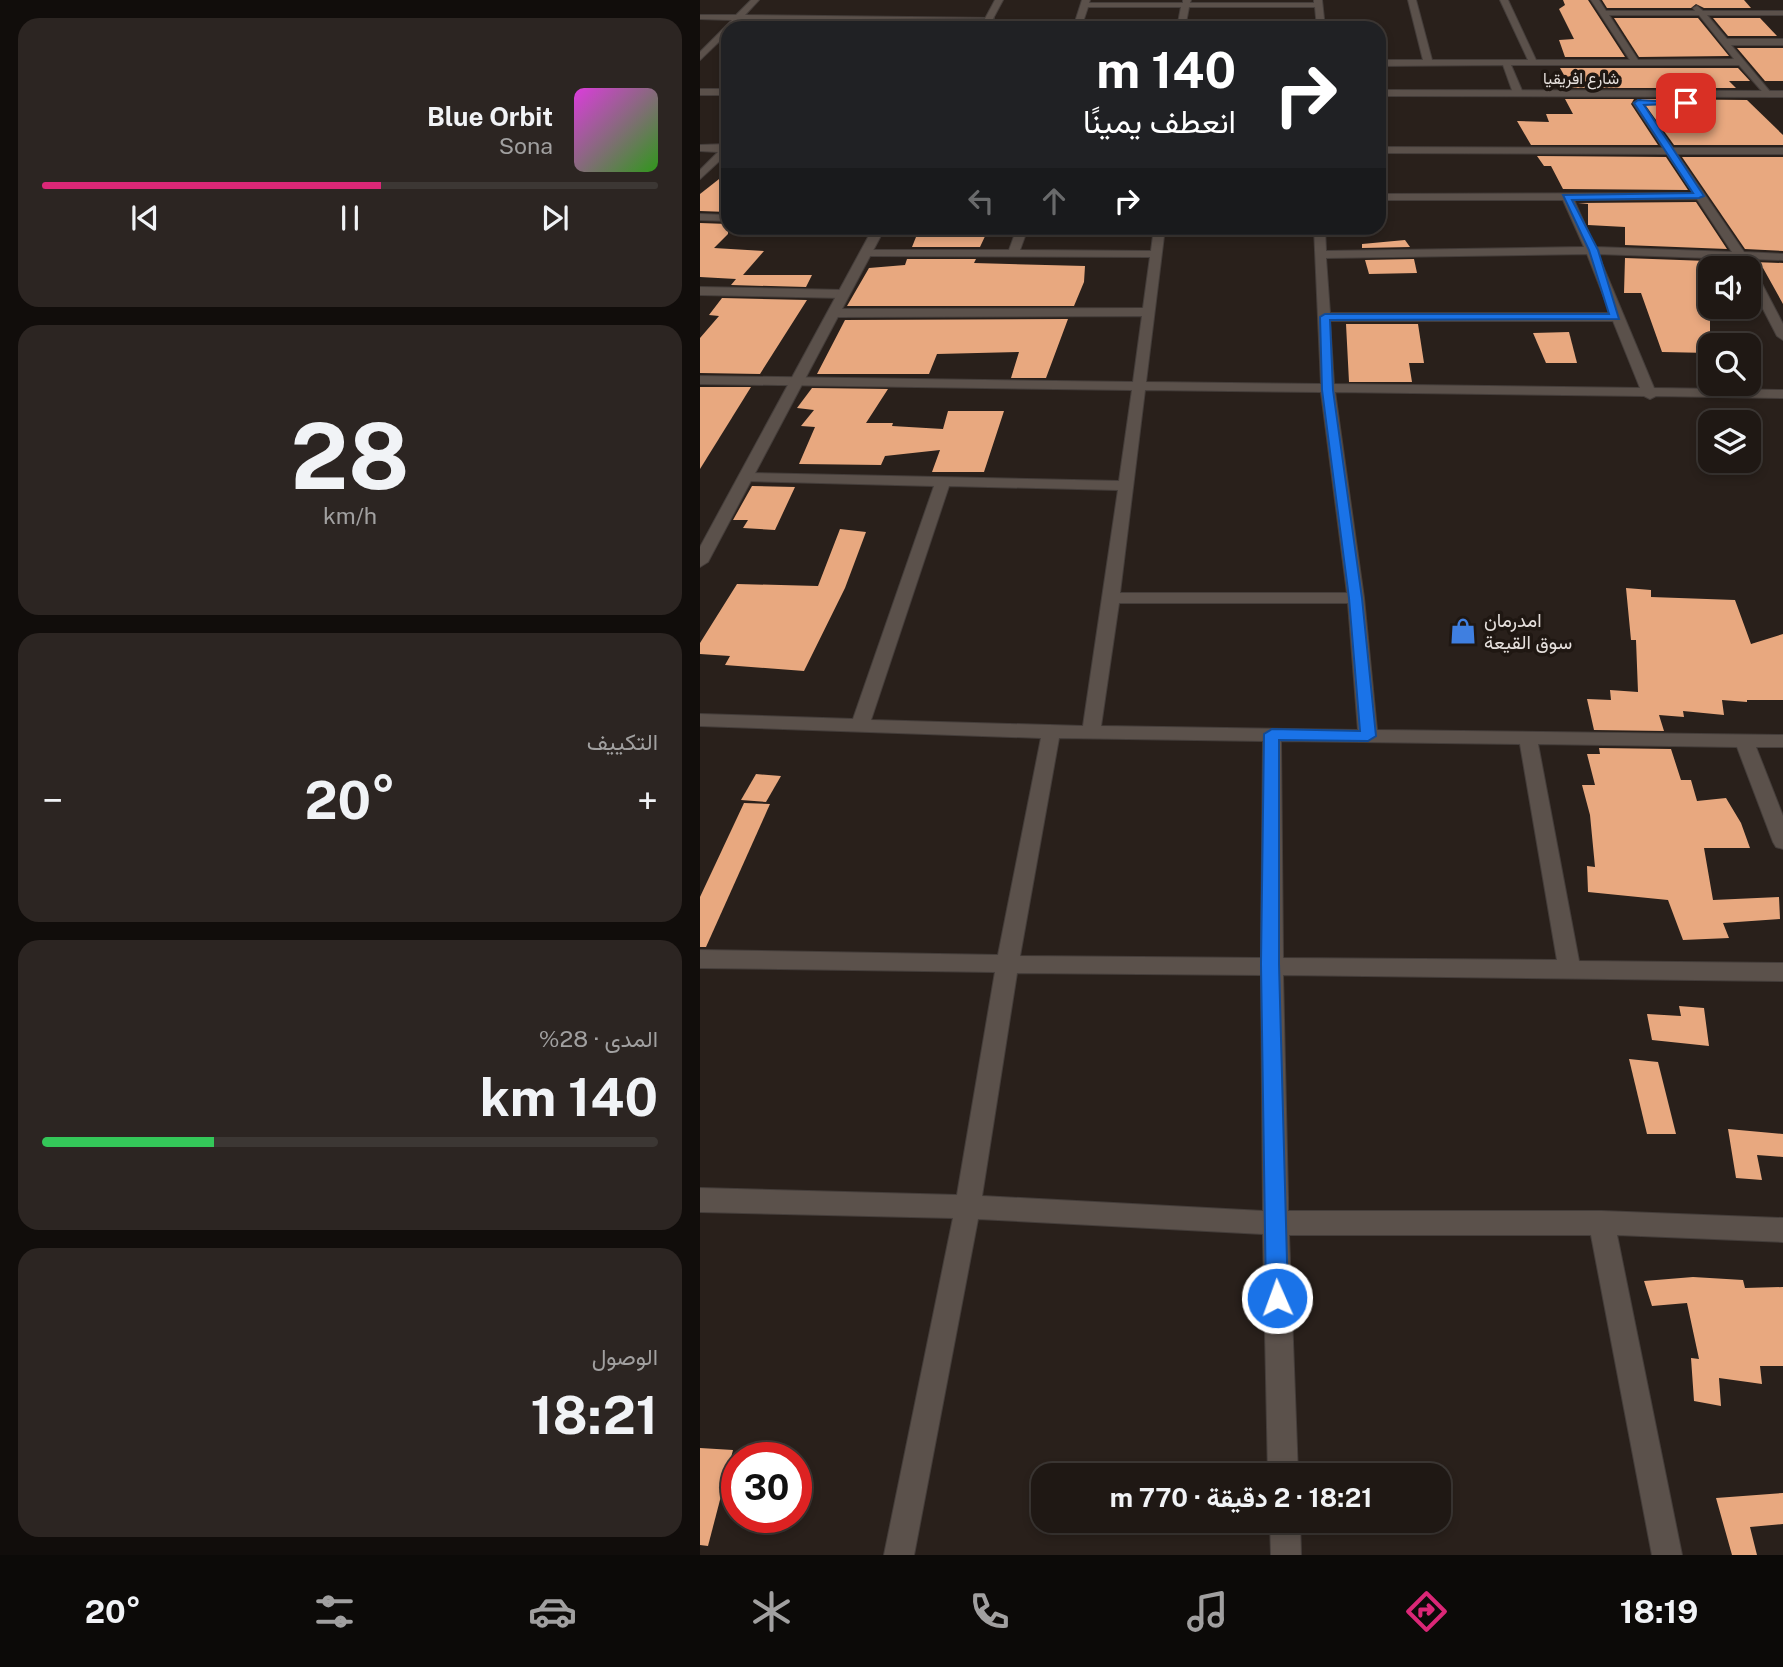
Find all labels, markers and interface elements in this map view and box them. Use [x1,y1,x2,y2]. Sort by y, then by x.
text: 140 m [1096,41,1236,99]
icon: right [1260,49,1351,140]
street label: شارع افريقيا [1543,69,1619,90]
pin [1656,73,1716,133]
icon: arrive [1667,84,1705,122]
text: Blue Orbit [427,101,553,132]
text: انعطف يمينًا [1083,103,1236,140]
text: Sona [499,132,553,159]
icon: left [962,182,1000,220]
icon: ahead [1035,182,1073,220]
icon: right [1108,182,1146,220]
icon: previous [126,199,164,237]
icon: pause [331,199,369,237]
icon: next [536,199,574,237]
map controls [1698,256,1761,473]
button: sound [1698,256,1761,319]
button: search [1698,333,1761,396]
text: 28 [291,403,409,509]
button: layers [1698,410,1761,473]
text: km/h [323,502,377,529]
place label: امدرمان سوق القيعة [1484,609,1572,654]
shop icon: امدرمان سوق القيعة [1448,616,1478,646]
text: التكييف [587,728,658,755]
text: 20° [304,770,396,831]
text: − [42,778,63,823]
text: + [637,778,658,823]
text: المدى · 28% [539,1025,658,1052]
text: 140 km [480,1067,658,1128]
position arrow [1240,1261,1314,1335]
text: الوصول [592,1343,658,1370]
text: 18:21 [531,1385,658,1446]
speed limit sign: 30 [721,1442,812,1533]
text: 18:21 · 2 دقيقة · 770 m [1110,1482,1372,1513]
icon: filters [310,1587,359,1636]
icon: car [528,1587,577,1636]
icon: climate [747,1587,796,1636]
icon: phone [965,1587,1014,1636]
icon: music [1183,1587,1232,1636]
icon: directions [1402,1587,1451,1636]
text: 20° [85,1593,141,1630]
text: 18:19 [1620,1593,1698,1630]

